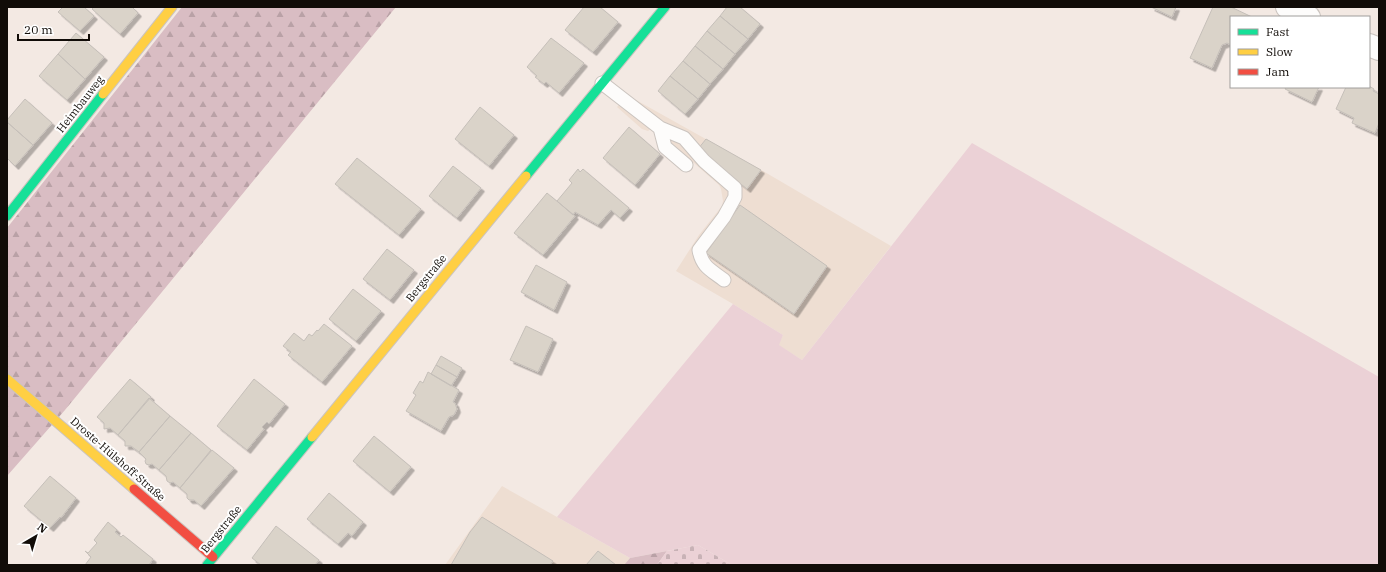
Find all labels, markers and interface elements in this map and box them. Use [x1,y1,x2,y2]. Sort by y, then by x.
scale bar [18,16,89,42]
legend [1230,16,1370,88]
text: 20 m [24,22,53,37]
text: Fast [1266,24,1290,39]
text: Slow [1266,44,1293,59]
text: Jam [1266,64,1290,79]
street label: Heimbauweg [53,73,107,135]
street label: Bergstraße [403,251,449,305]
street label: Droste-Hülshoff-Straße [68,414,168,504]
street label: Bergstraße [198,502,244,556]
north arrow [16,516,56,556]
text: N [34,520,50,536]

